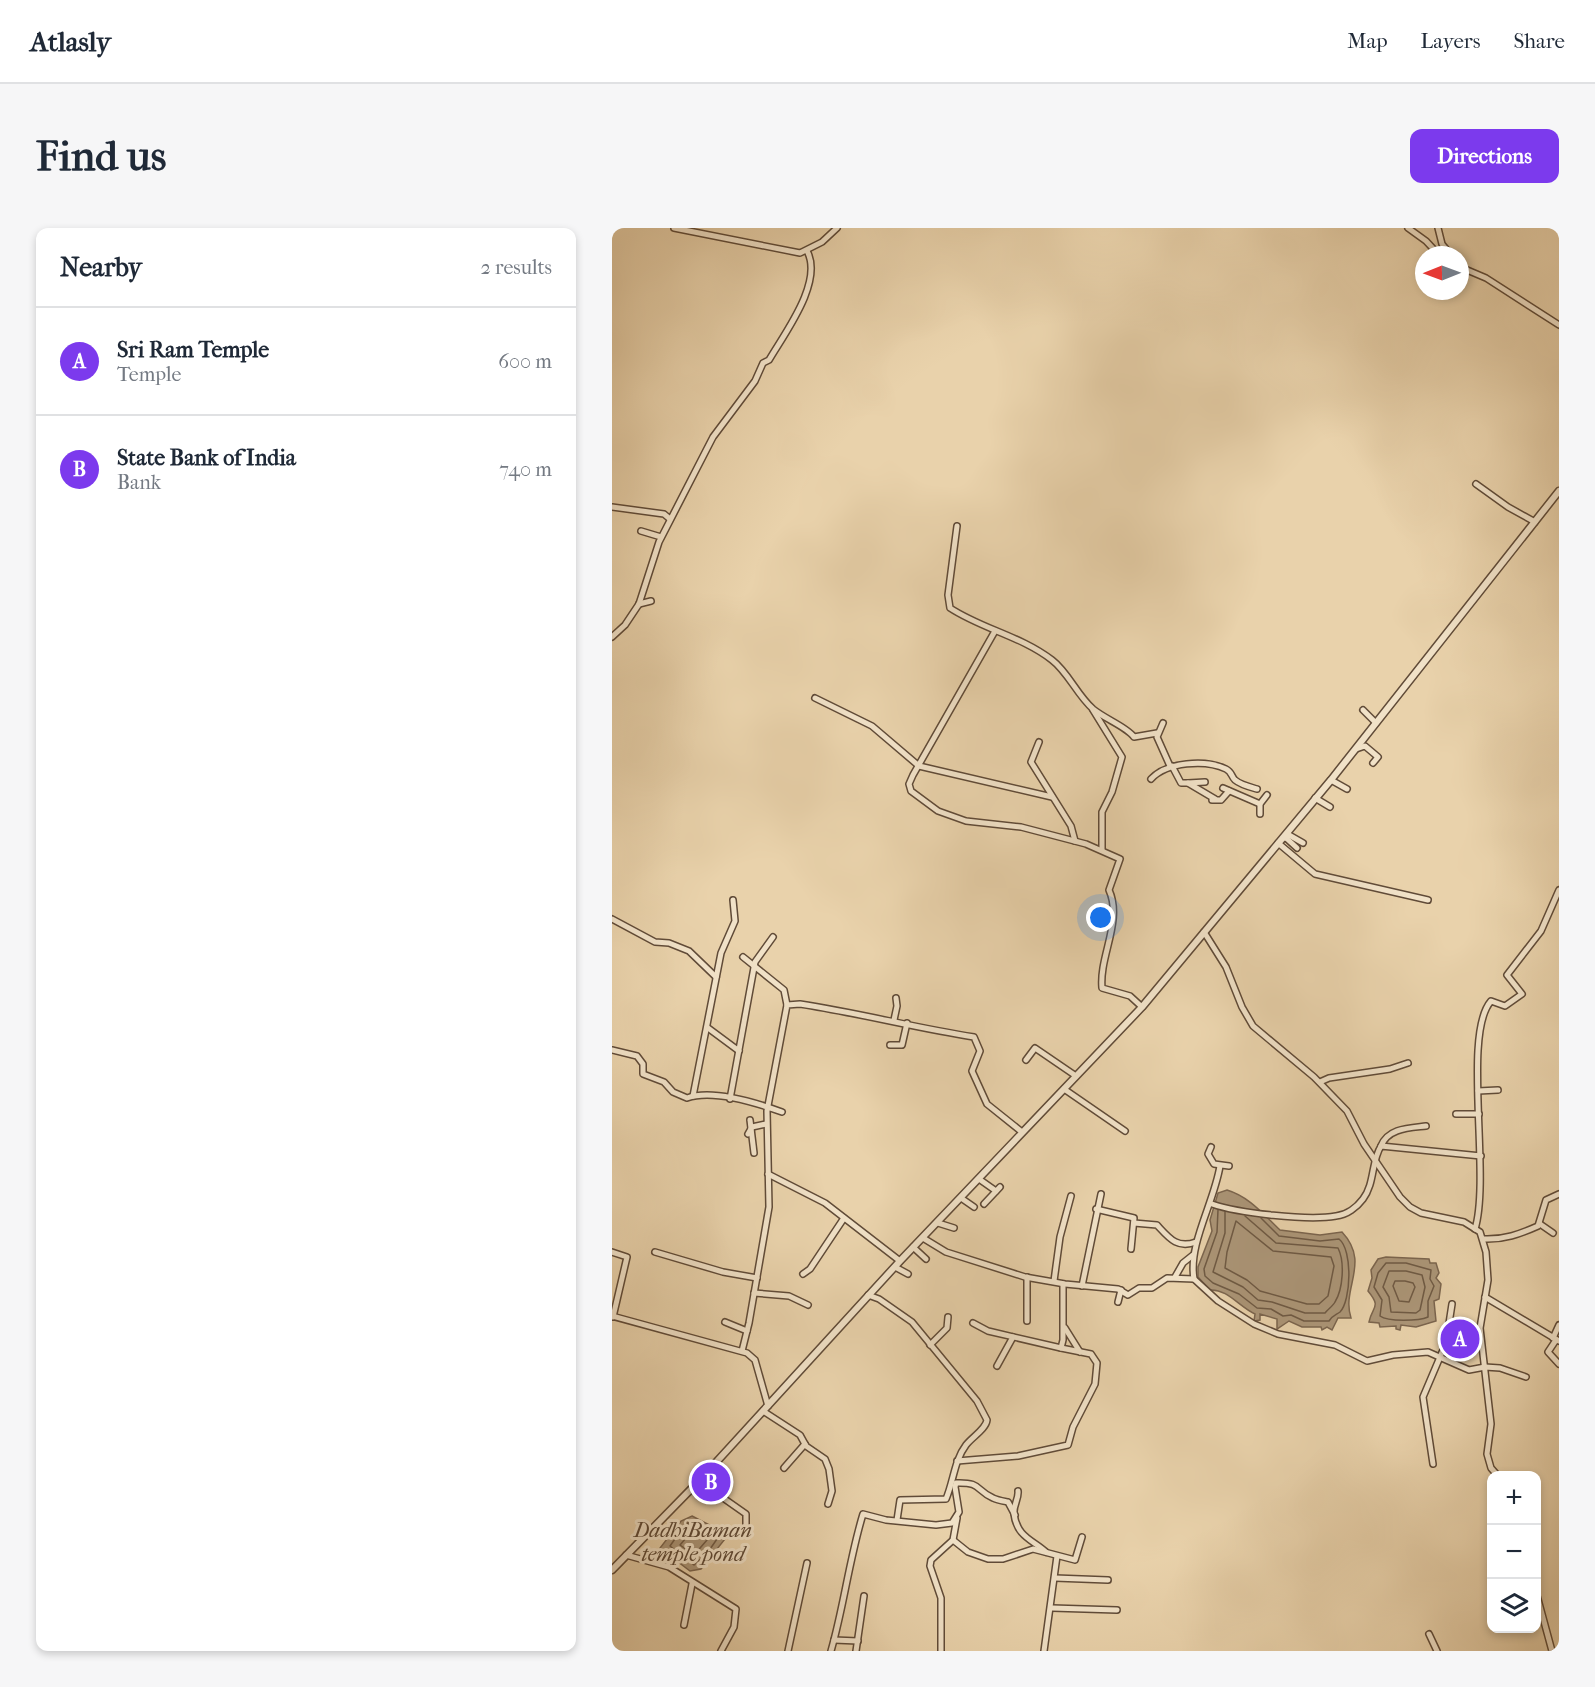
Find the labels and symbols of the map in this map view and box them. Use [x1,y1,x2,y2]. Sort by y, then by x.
north arrow [1415,246,1469,300]
your location [1086,903,1115,932]
pin: A [1440,1316,1480,1362]
pin: B [692,1460,730,1504]
water label: DadhiBaman temple pond [632,1518,752,1566]

